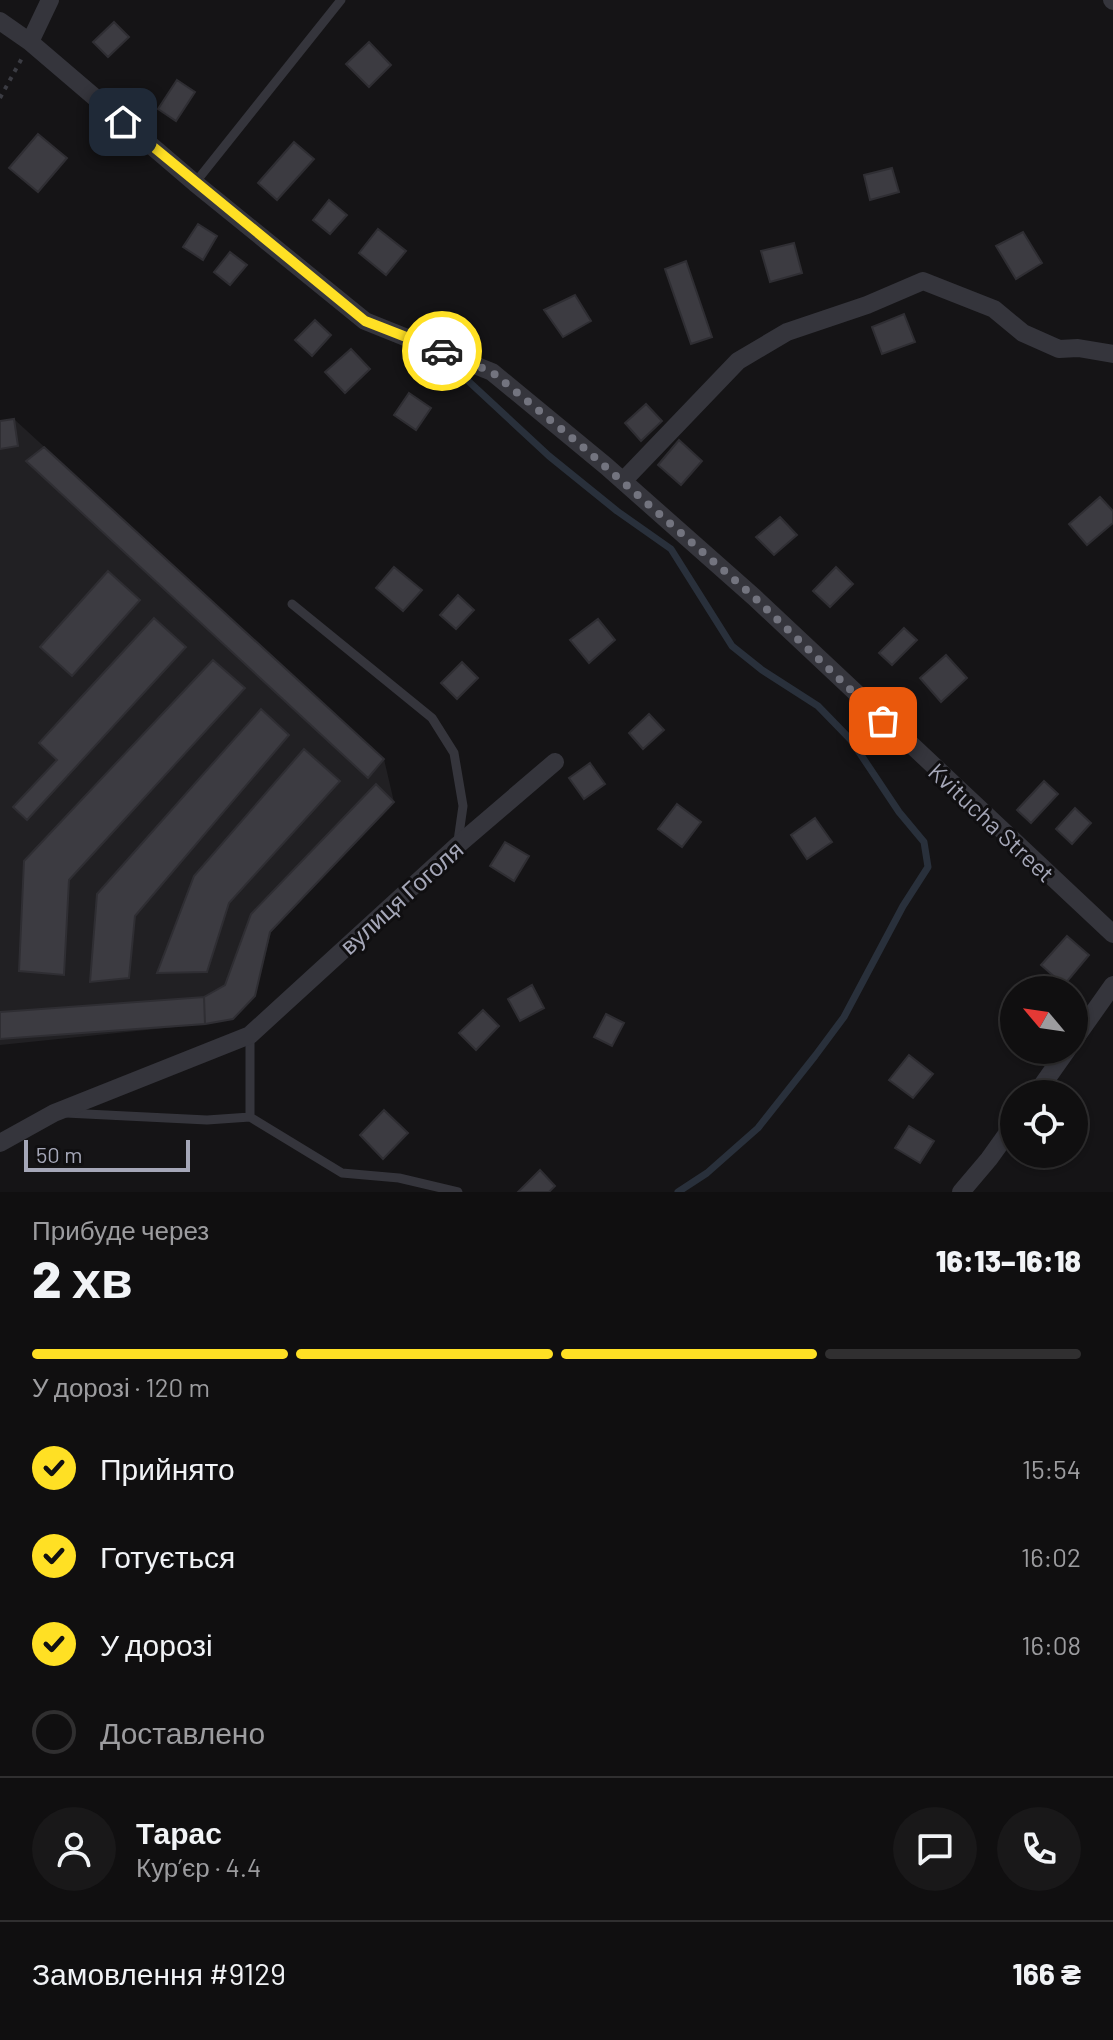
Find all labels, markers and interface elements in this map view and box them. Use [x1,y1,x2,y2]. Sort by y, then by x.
pin [89,88,157,156]
icon: home [101,100,145,144]
courier [402,311,482,391]
icon: car [420,329,464,373]
pin [849,687,917,755]
icon: bag [861,699,905,743]
street label: Kvitucha Street [923,756,1061,888]
street label: вулиця Гоголя [334,834,468,960]
north arrow [1000,976,1088,1064]
map controls [1000,976,1088,1168]
button: locate [1000,1080,1088,1168]
scale bar [24,1136,190,1172]
text: 50 m [36,1141,82,1167]
text: Прибуде через [32,1214,209,1245]
text: 16:13–16:18 [936,1242,1081,1278]
text: 2 хв [32,1246,133,1308]
text: У дорозі · 120 m [32,1371,210,1402]
icon: check [32,1446,76,1490]
text: Прийнято [100,1450,235,1486]
text: 15:54 [1022,1453,1081,1484]
icon: check [32,1534,76,1578]
text: Готується [100,1538,235,1574]
text: 16:02 [1021,1541,1081,1572]
icon: check [32,1622,76,1666]
text: У дорозі [100,1626,213,1662]
text: 16:08 [1021,1629,1081,1660]
text: Доставлено [100,1714,265,1750]
button: person [32,1807,116,1891]
button: chat [893,1807,977,1891]
button: phone [997,1807,1081,1891]
text: Тарас [136,1814,222,1850]
text: Кур’єр · 4.4 [136,1851,261,1882]
text: Замовлення #9129 [32,1955,286,1991]
text: 166 ₴ [1012,1955,1081,1991]

